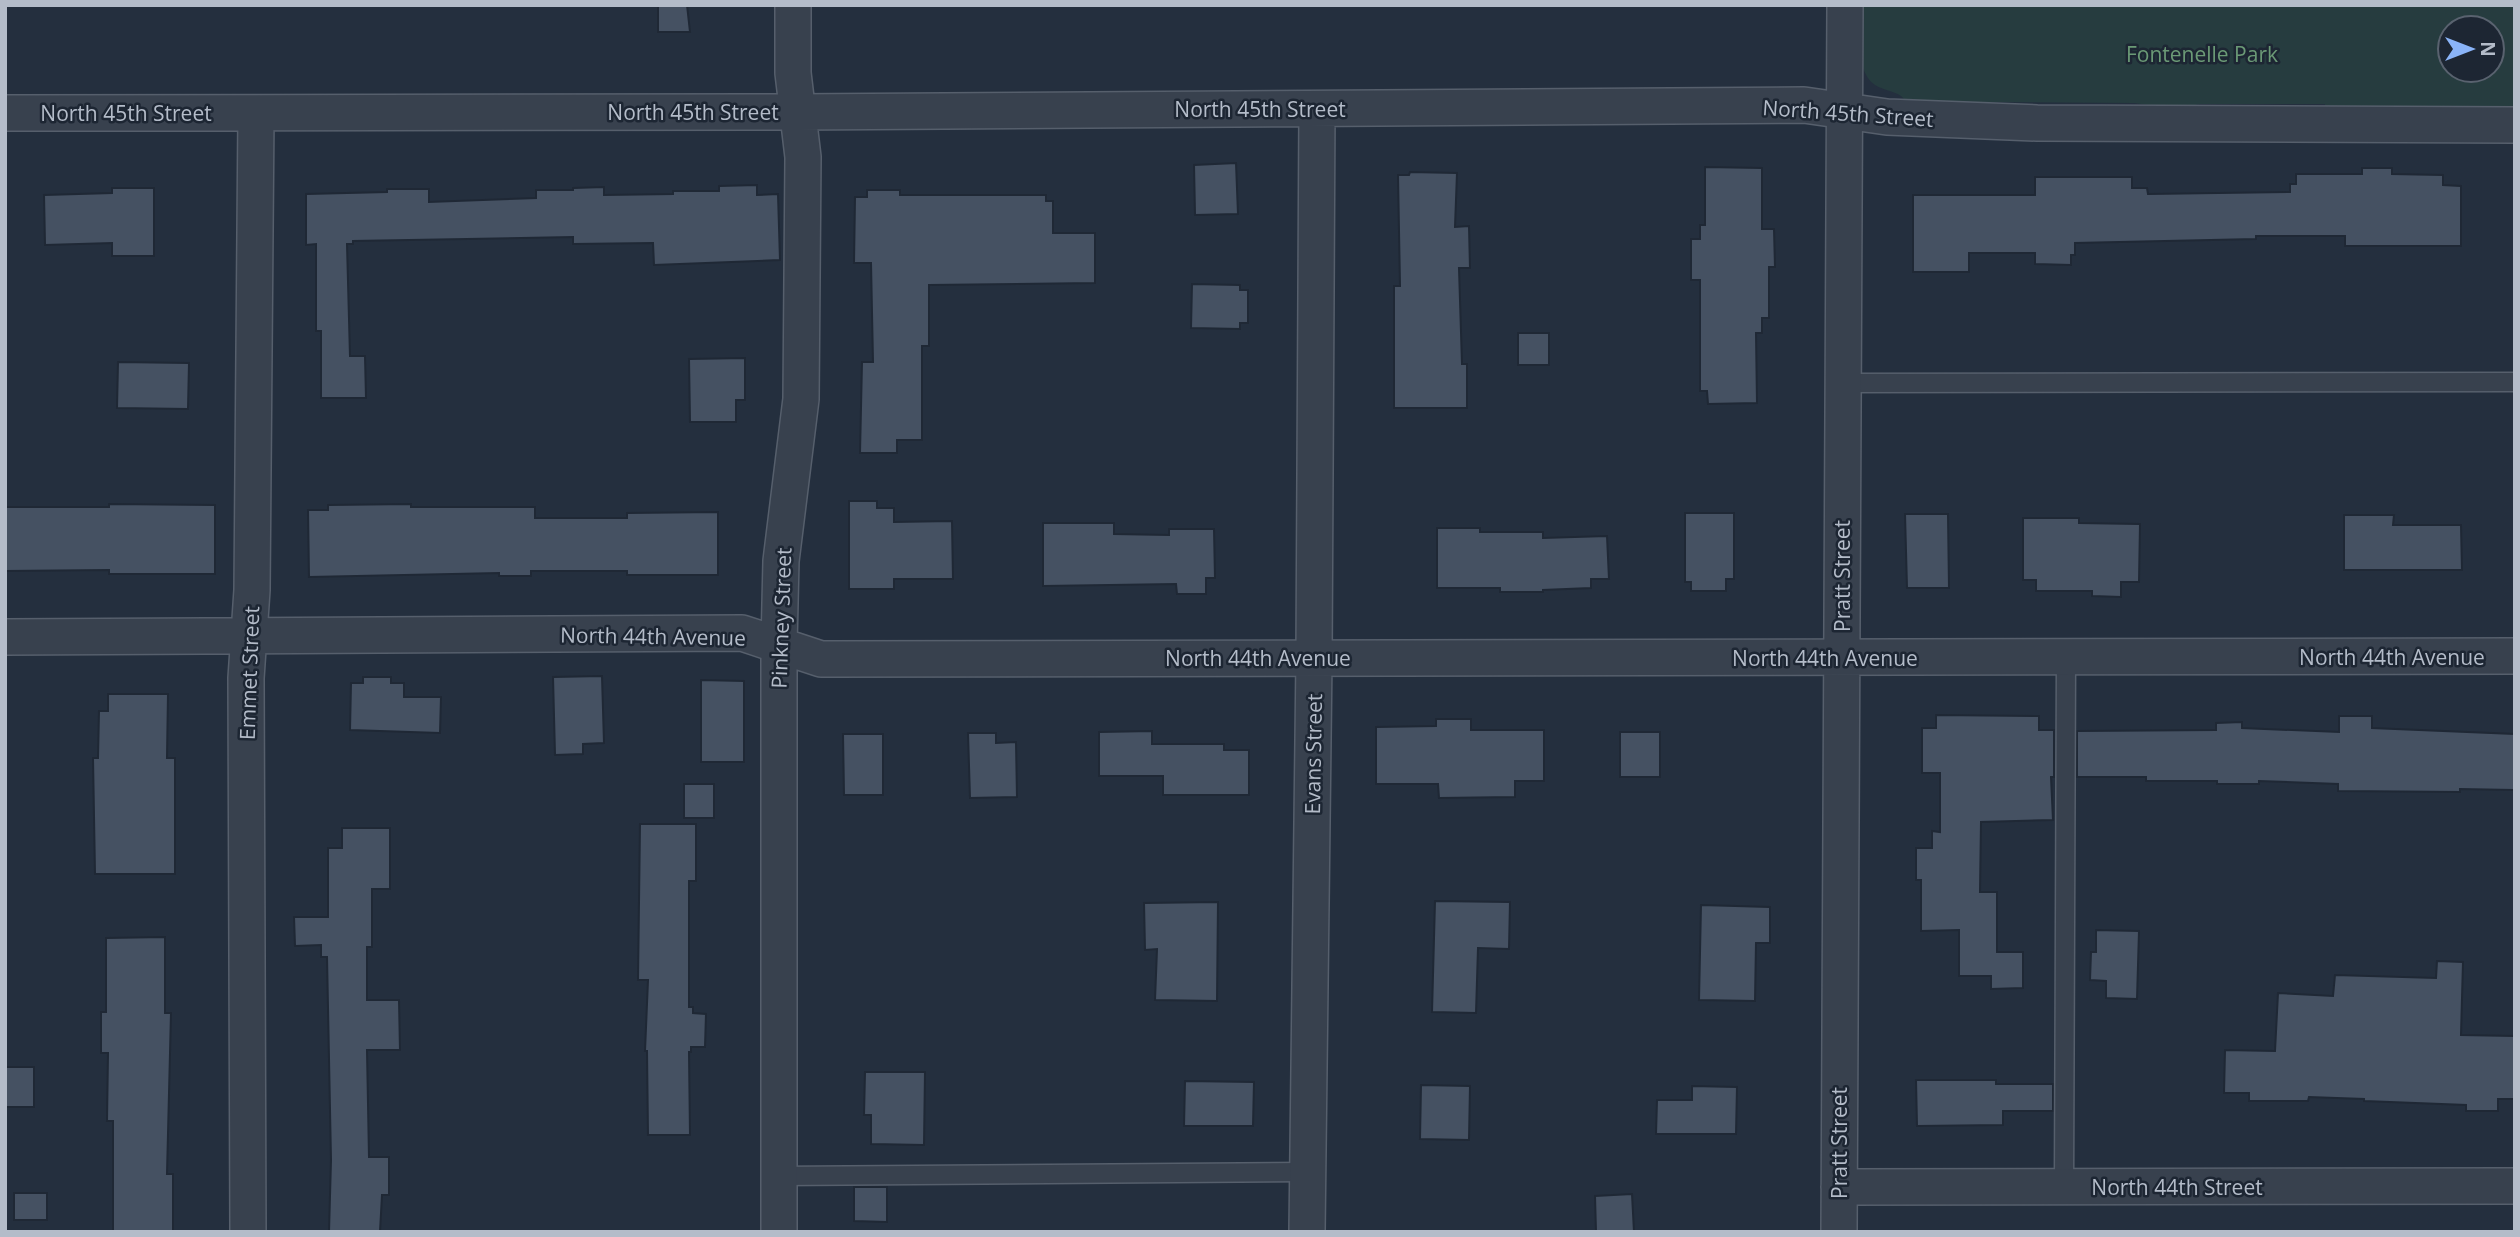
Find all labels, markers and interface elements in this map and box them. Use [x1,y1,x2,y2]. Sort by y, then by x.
north arrow [2436,14,2506,84]
park label: Fontenelle Park [2126,40,2278,68]
text: N [2475,41,2501,57]
street label: North 45th Street [1762,93,1934,133]
street label: North 45th Street [1174,95,1346,123]
street label: North 45th Street [607,98,779,126]
street label: North 45th Street [40,99,212,127]
street label: Pratt Street [1828,520,1856,632]
street label: Pinkney Street [765,547,797,689]
street label: Emmet Street [233,606,265,740]
street label: North 44th Avenue [560,620,746,652]
street label: North 44th Avenue [2299,643,2485,671]
street label: North 44th Avenue [1165,644,1351,672]
street label: North 44th Avenue [1732,644,1918,672]
street label: Evans Street [1298,693,1328,815]
street label: Pratt Street [1825,1087,1853,1199]
street label: North 44th Street [2091,1173,2263,1201]

